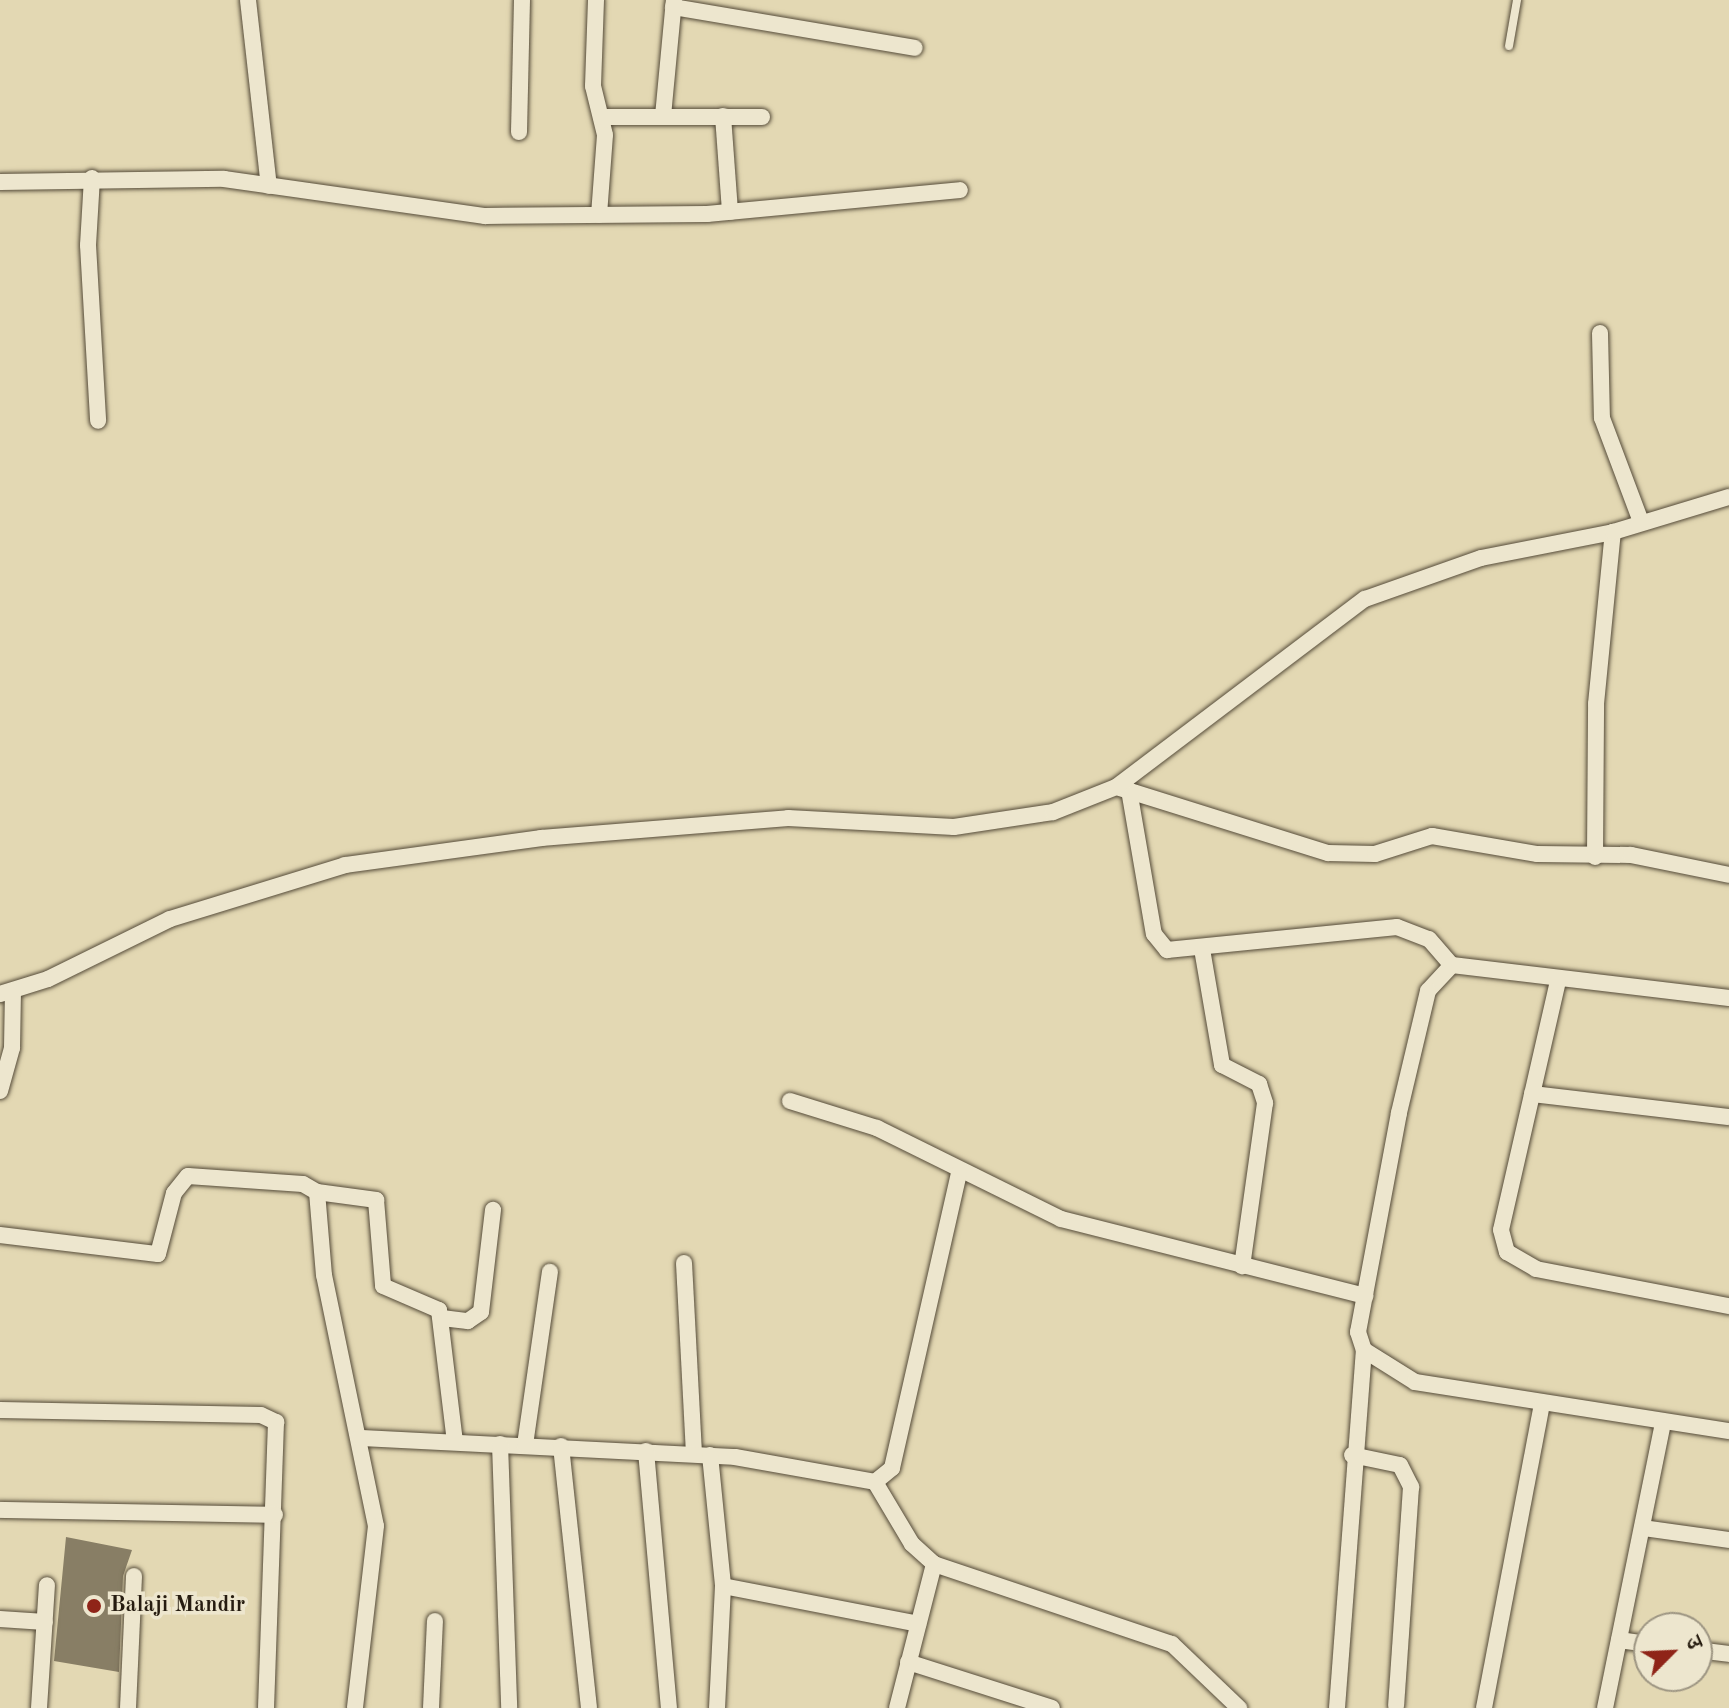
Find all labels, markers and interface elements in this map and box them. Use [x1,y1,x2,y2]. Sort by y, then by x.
place label: Balaji Mandir [110,1593,245,1619]
marker: Balaji Mandir [85,1597,103,1615]
north arrow [1633,1612,1713,1692]
text: उ [1681,1633,1705,1653]

